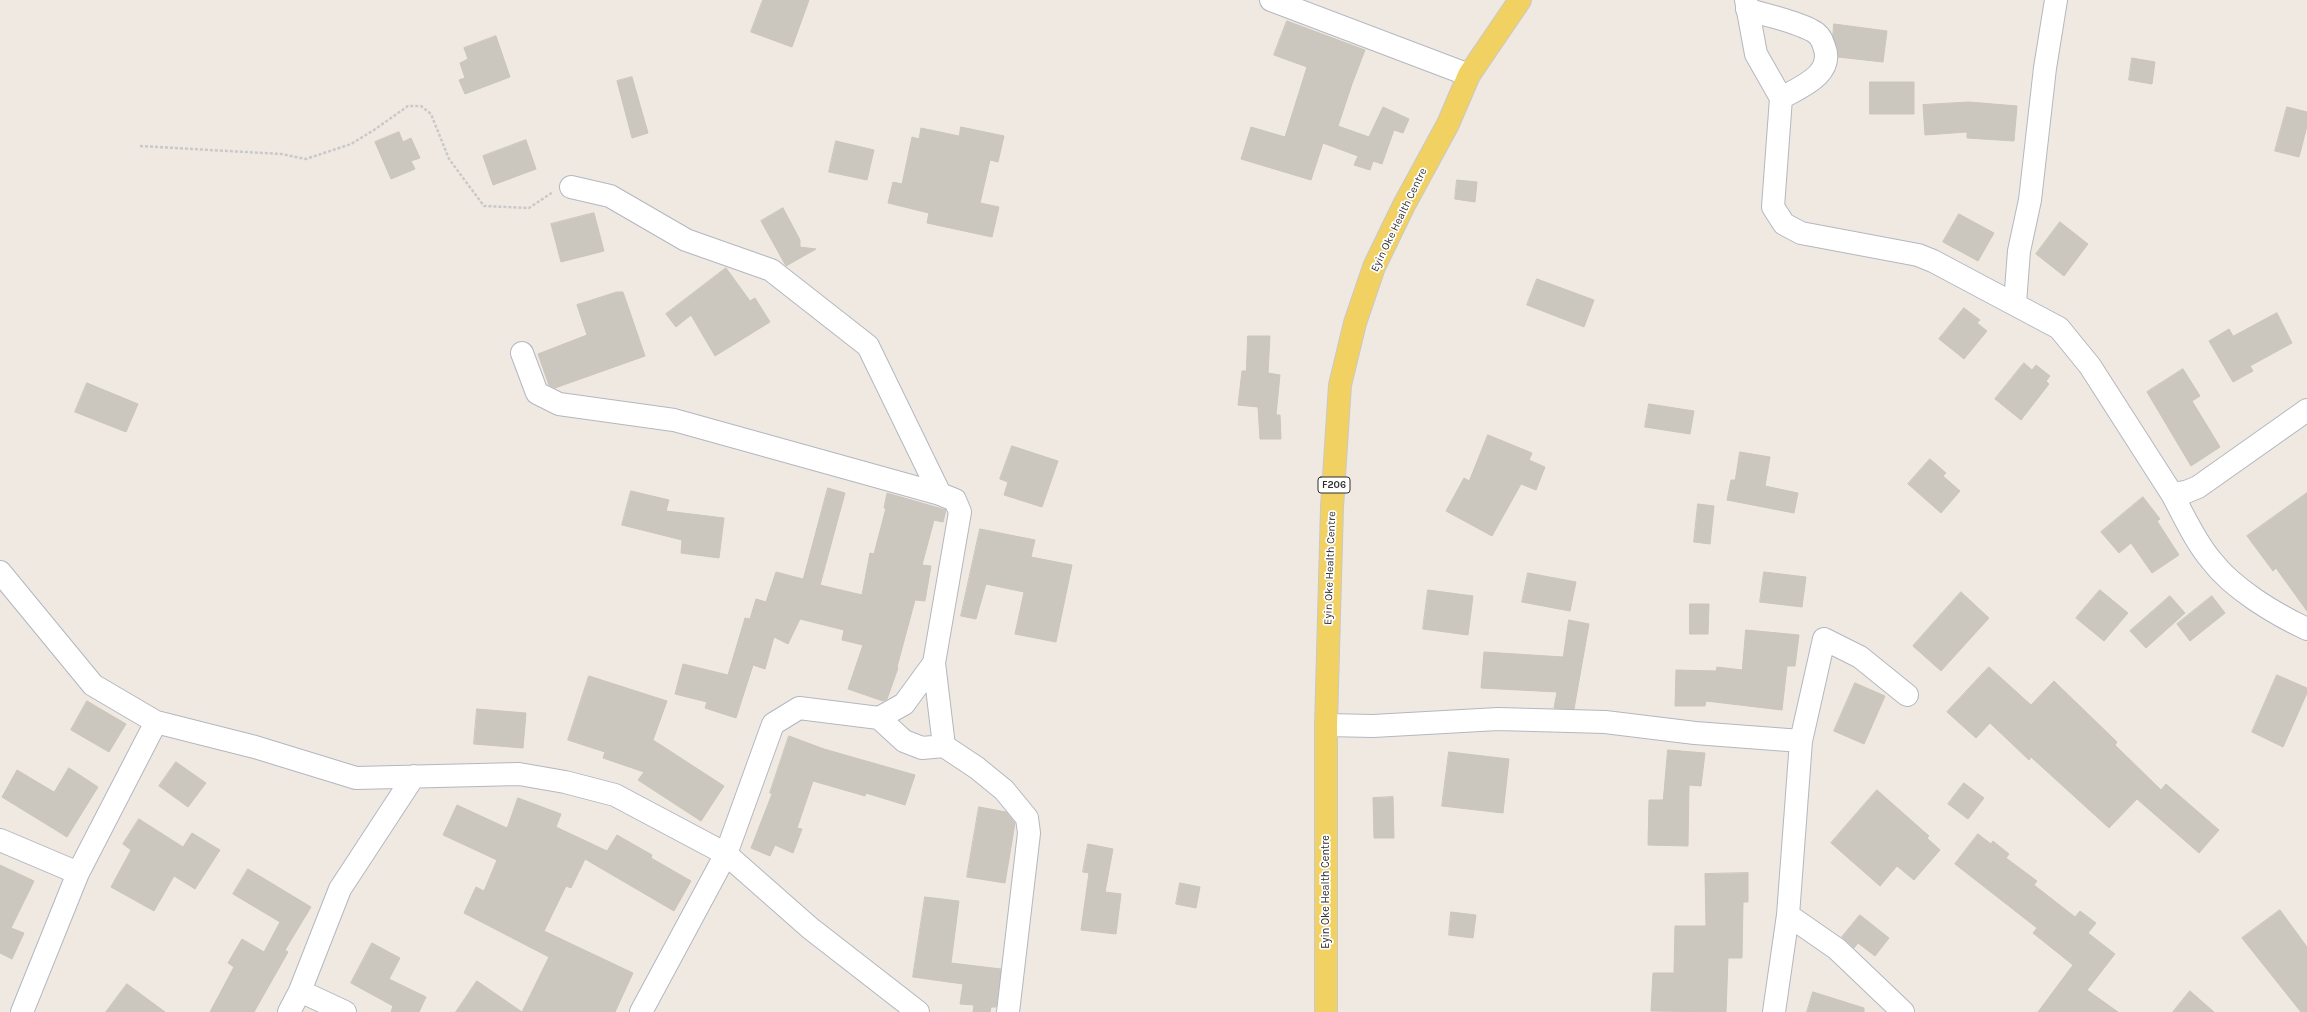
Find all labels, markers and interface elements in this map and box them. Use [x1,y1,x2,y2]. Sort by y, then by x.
street label: Eyin Oke Health Centre [1368,166,1430,274]
road number: F206 [1318,477,1350,493]
street label: Eyin Oke Health Centre [1321,511,1339,625]
street label: Eyin Oke Health Centre [1319,835,1333,949]

